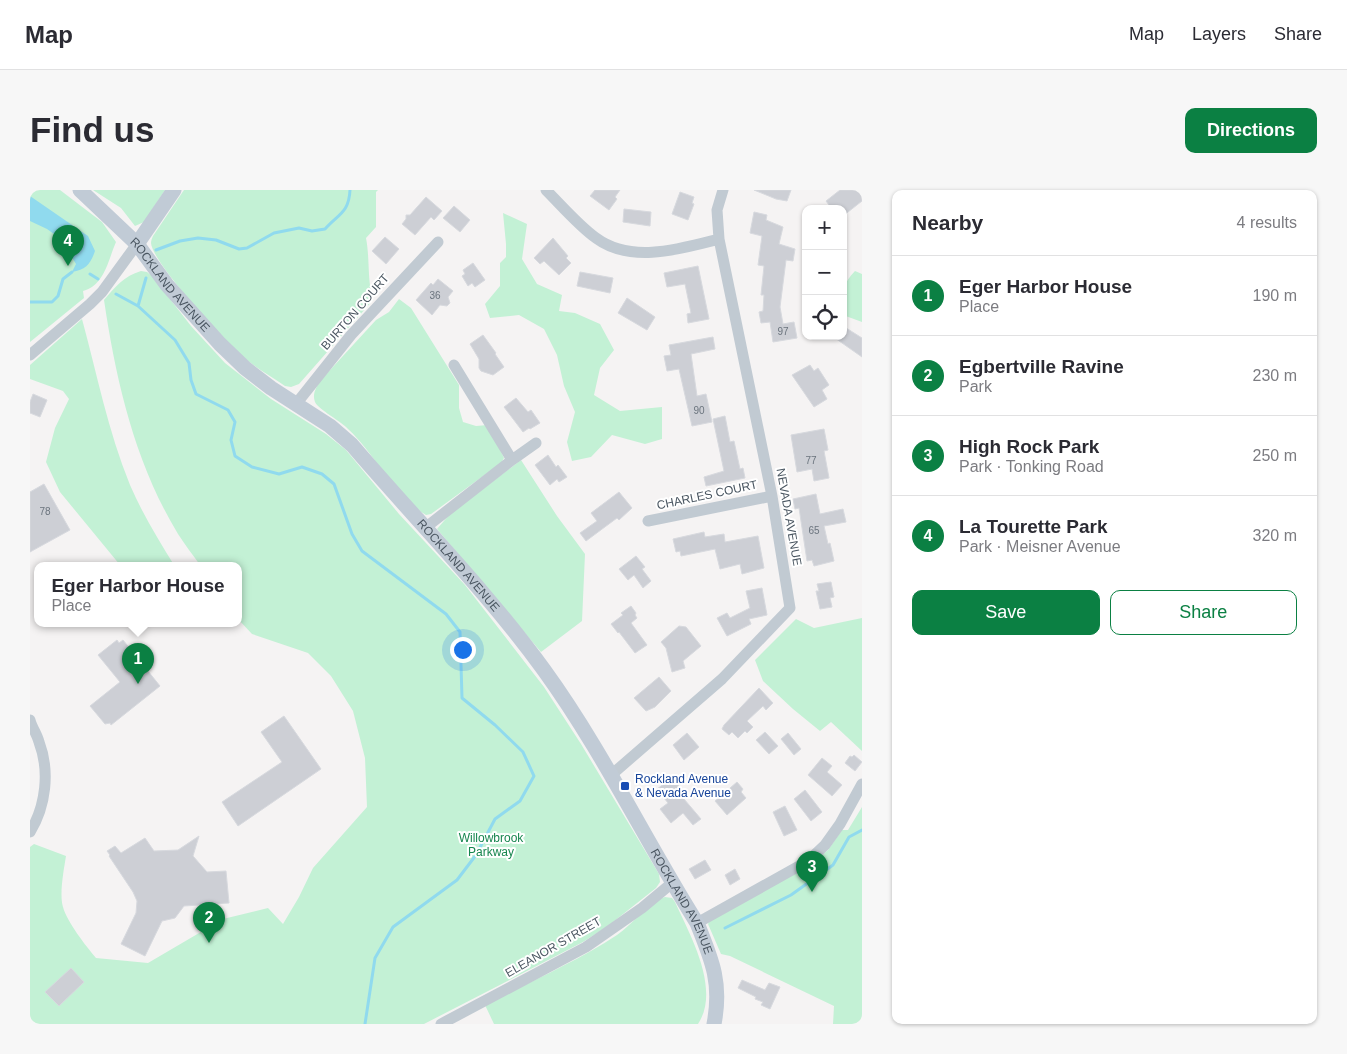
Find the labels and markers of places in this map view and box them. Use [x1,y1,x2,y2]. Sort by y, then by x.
pin: 4 [52,225,84,266]
pin: 1 [122,643,154,684]
place label: Rockland Avenue & Nevada Avenue [635,772,731,800]
marker: Rockland Avenue & Nevada Avenue [619,780,631,792]
pin: 3 [796,851,828,892]
pin: 2 [193,902,225,943]

